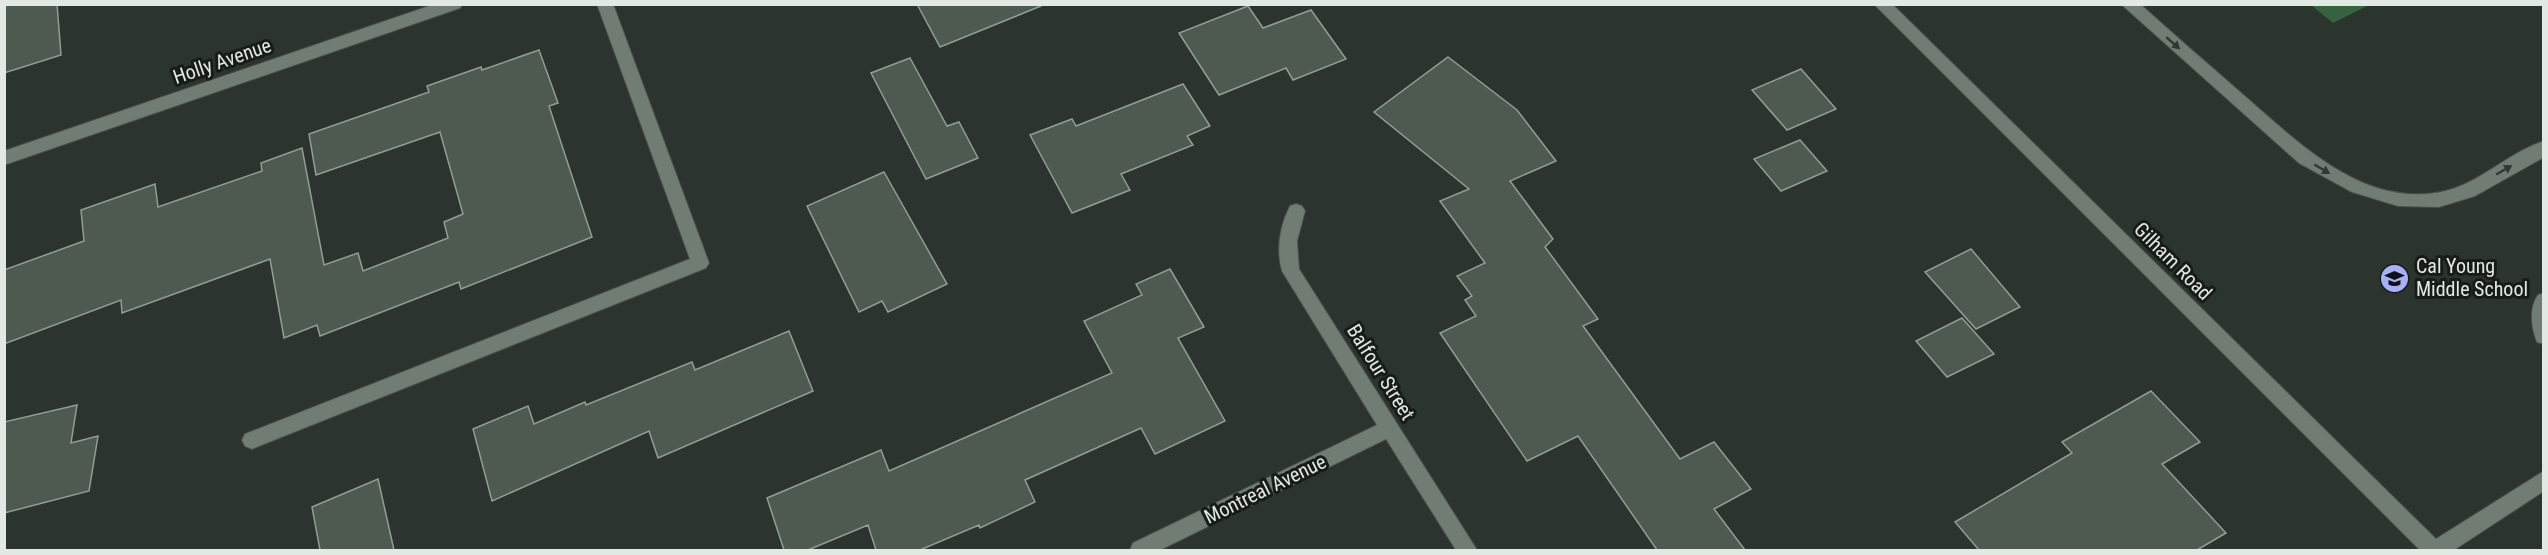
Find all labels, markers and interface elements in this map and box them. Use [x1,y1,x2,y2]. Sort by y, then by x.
street label: Holly Avenue [170,33,274,89]
one-way arrow [2165,36,2180,49]
one-way arrow [2314,163,2330,174]
one-way arrow [2496,165,2513,175]
street label: Gilham Road [2129,217,2217,305]
place label: Cal Young Middle School [2416,254,2528,301]
school or university icon: Cal Young Middle School [2379,262,2411,294]
street label: Balfour Street [1342,320,1420,425]
street label: Montreal Avenue [1200,449,1330,529]

